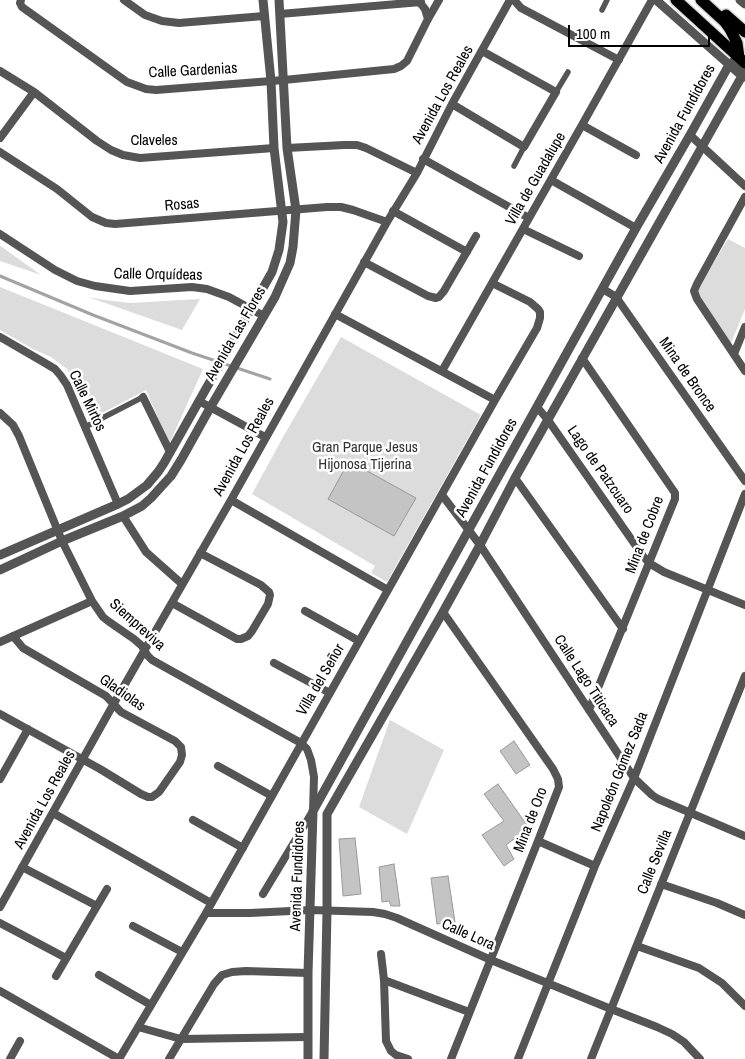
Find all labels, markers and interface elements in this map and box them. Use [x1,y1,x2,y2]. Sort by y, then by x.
scale bar [570,15,712,47]
text: 100 m [576,23,610,44]
street label: Avenida Los Reales [408,43,478,147]
street label: Calle Gardenias [148,60,238,82]
street label: Avenida Fundidores [650,61,720,167]
street label: Villa de Guadalupe [502,129,570,229]
street label: Claveles [130,132,178,150]
street label: Rosas [164,195,200,215]
street label: Calle Orquídeas [113,265,203,285]
street label: Avenida Las Flores [202,284,270,384]
street label: Mina de Bronce [655,334,719,416]
street label: Calle Mirtos [65,368,109,434]
street label: Avenida Los Reales [209,395,279,499]
street label: Avenida Fundidores [452,415,522,521]
street label: Lago de Patzcuaro [563,423,637,517]
park label: Gran Parque Jesus Hijonosa Tijerina [312,439,418,474]
street label: Mina de Cobre [622,494,668,576]
street label: Siempreviva [105,595,169,655]
street label: Calle Lago Titicaca [550,632,622,730]
street label: Villa del Señor [293,641,349,719]
street label: Gladiolas [96,671,148,715]
street label: Napoleón Gómez Sada [588,709,652,835]
street label: Avenida Los Reales [10,748,80,852]
street label: Mina de Oro [510,785,552,855]
street label: Avenida Fundidores [287,820,309,932]
street label: Calle Sevilla [634,827,676,897]
street label: Calle Lora [439,915,497,955]

